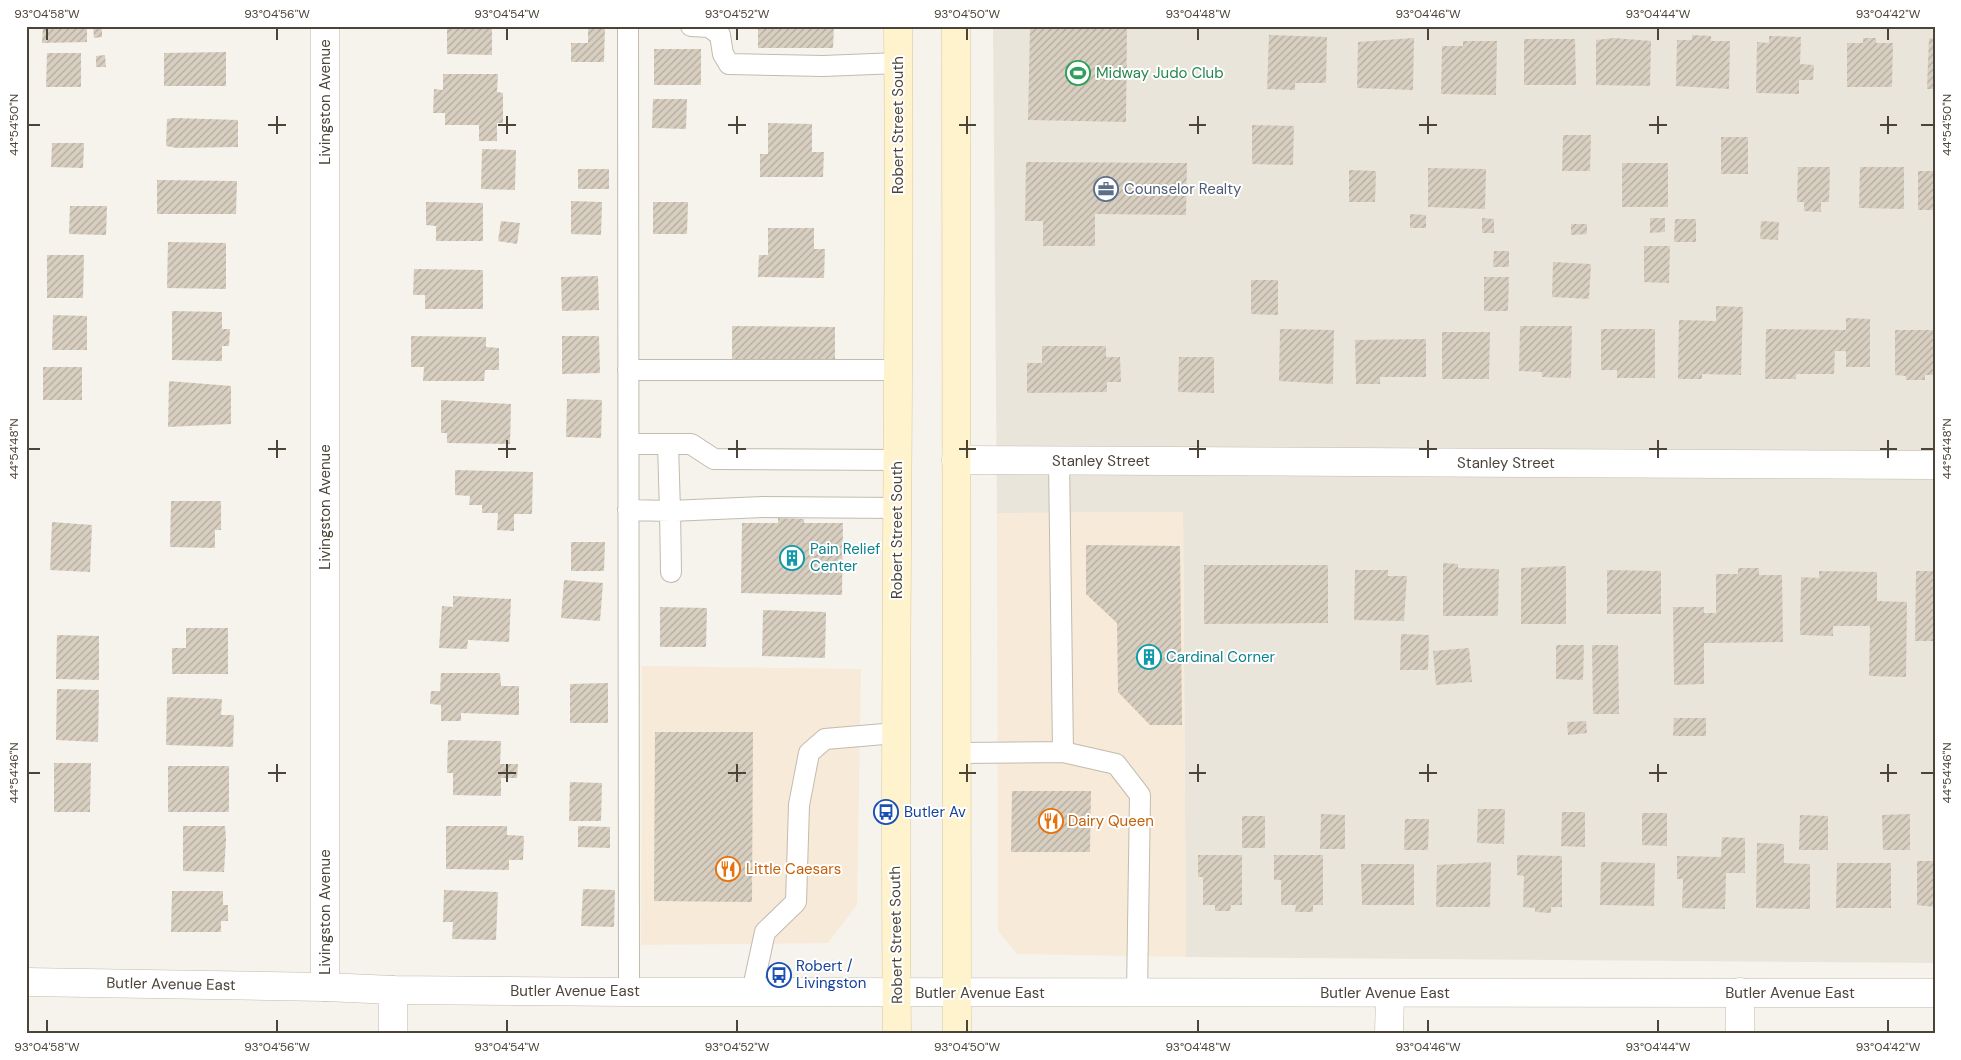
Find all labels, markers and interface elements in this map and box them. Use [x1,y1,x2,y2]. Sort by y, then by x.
text: 93°04'58"W [14,6,80,22]
text: 93°04'56"W [244,6,310,22]
text: 93°04'54"W [474,6,540,22]
text: 93°04'52"W [705,6,770,22]
text: 93°04'50"W [934,6,1000,22]
text: 93°04'48"W [1166,6,1231,22]
text: 93°04'46"W [1395,6,1461,22]
text: 93°04'44"W [1626,6,1691,22]
text: 93°04'42"W [1856,6,1921,22]
street label: Livingston Avenue [315,39,335,165]
street label: Robert Street South [888,56,908,194]
sports icon: Midway Judo Club [1065,60,1091,86]
place label: Midway Judo Club [1096,63,1224,83]
text: 44°54'50"N [6,94,22,156]
text: 44°54'50"N [1939,94,1955,156]
office icon: Counselor Realty [1093,176,1119,202]
place label: Counselor Realty [1124,179,1242,199]
text: 44°54'48"N [6,419,22,479]
text: 44°54'48"N [1939,419,1955,479]
street label: Livingston Avenue [315,444,335,570]
street label: Stanley Street [1052,451,1150,471]
street label: Stanley Street [1457,453,1555,473]
street label: Robert Street South [887,461,907,599]
place label: Pain Relief Center [810,539,880,576]
building icon: Pain Relief Center [779,545,805,571]
building icon: Cardinal Corner [1136,644,1162,670]
place label: Cardinal Corner [1166,647,1276,667]
text: 44°54'46"N [6,742,22,804]
text: 44°54'46"N [1939,742,1955,804]
bus stop icon: Butler Av [873,799,899,825]
place label: Butler Av [904,802,966,822]
restaurant icon: Dairy Queen [1038,808,1064,834]
place label: Dairy Queen [1068,811,1154,831]
street label: Livingston Avenue [315,849,335,975]
restaurant icon: Little Caesars [715,856,741,882]
place label: Little Caesars [746,859,841,879]
street label: Robert Street South [885,866,907,1004]
place label: Robert / Livingston [796,956,866,993]
bus stop icon: Robert / Livingston [766,962,792,988]
street label: Butler Avenue East [106,973,236,995]
street label: Butler Avenue East [510,981,640,1001]
street label: Butler Avenue East [915,983,1045,1003]
street label: Butler Avenue East [1320,983,1450,1003]
street label: Butler Avenue East [1725,983,1855,1003]
text: 93°04'58"W [14,1039,80,1055]
text: 93°04'56"W [244,1039,310,1055]
text: 93°04'54"W [474,1039,540,1055]
text: 93°04'52"W [705,1039,770,1055]
text: 93°04'50"W [934,1039,1000,1055]
text: 93°04'48"W [1166,1039,1231,1055]
text: 93°04'46"W [1395,1039,1461,1055]
text: 93°04'44"W [1626,1039,1691,1055]
text: 93°04'42"W [1856,1039,1921,1055]

